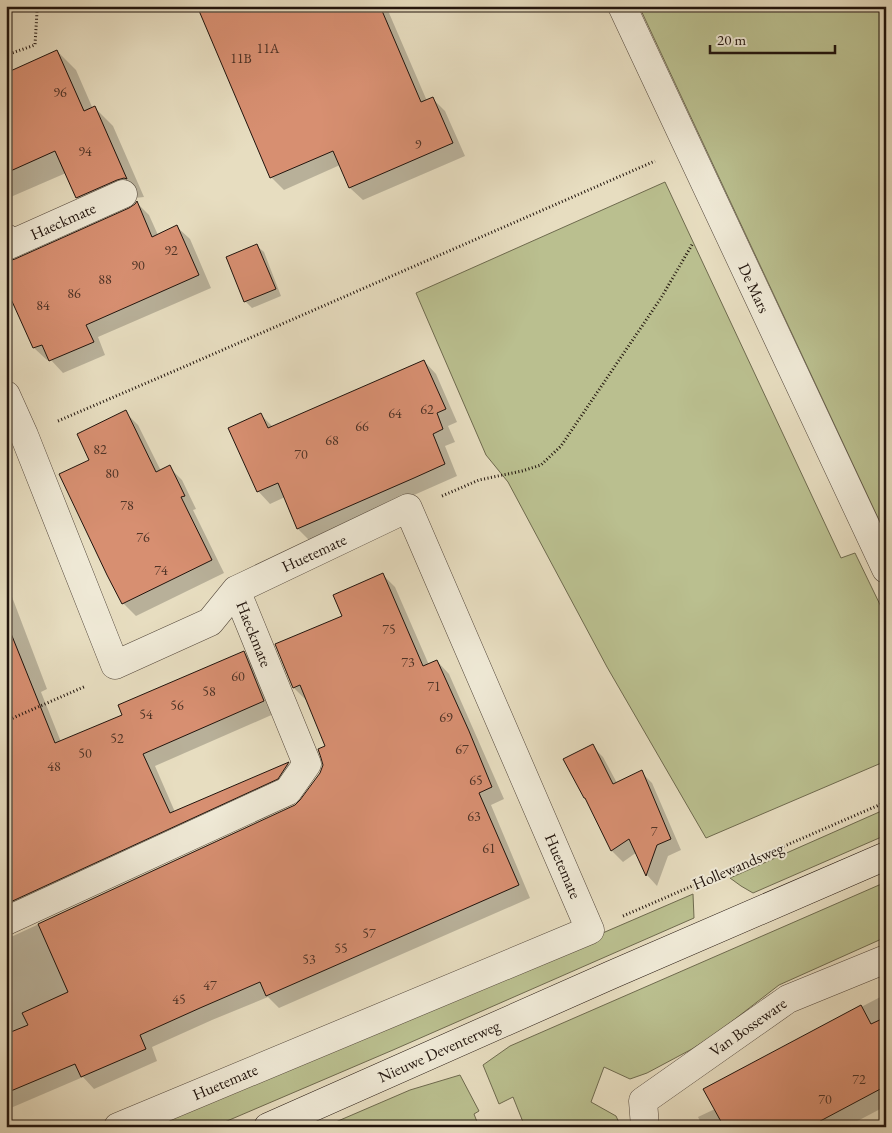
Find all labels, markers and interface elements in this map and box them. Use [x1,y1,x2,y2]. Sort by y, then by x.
scale bar [710,22,834,54]
text: 20 m [717,30,746,49]
house number: 11A [256,39,280,57]
house number: 11B [230,49,252,67]
house number: 96 [53,83,67,101]
house number: 9 [415,135,422,153]
house number: 94 [78,142,92,160]
street label: Haeckmate [27,197,99,245]
house number: 92 [164,241,178,259]
house number: 90 [131,256,145,274]
street label: De Mars [733,260,775,316]
house number: 88 [98,270,112,288]
house number: 86 [67,284,81,302]
house number: 84 [36,296,50,314]
house number: 62 [420,400,434,418]
house number: 64 [388,404,402,422]
house number: 66 [355,417,369,435]
house number: 68 [325,431,339,449]
house number: 82 [93,440,107,458]
house number: 70 [294,445,308,463]
house number: 80 [105,464,119,482]
house number: 78 [120,496,134,514]
house number: 76 [136,528,150,546]
street label: Huetemate [278,529,350,577]
house number: 74 [154,561,168,579]
street label: Haeckmate [231,598,277,670]
house number: 75 [382,620,396,638]
house number: 73 [401,653,415,671]
house number: 60 [231,667,245,685]
house number: 71 [427,677,441,695]
house number: 58 [202,682,216,700]
house number: 56 [170,696,184,714]
house number: 54 [139,705,153,723]
house number: 69 [439,708,453,726]
house number: 52 [110,729,124,747]
house number: 67 [455,740,469,758]
house number: 50 [78,744,92,762]
house number: 48 [47,757,61,775]
house number: 65 [469,771,483,789]
house number: 63 [467,807,481,825]
house number: 7 [651,822,658,840]
street label: Huetemate [540,830,586,902]
street label: Hollewandsweg [689,837,788,895]
house number: 61 [482,839,496,857]
house number: 57 [362,924,376,942]
house number: 55 [334,939,348,957]
house number: 53 [302,950,316,968]
house number: 47 [203,976,217,994]
house number: 45 [172,990,186,1008]
street label: Van Bosseware [705,993,791,1061]
street label: Nieuwe Deventerweg [375,1014,504,1087]
street label: Huetemate [189,1059,261,1105]
house number: 72 [852,1070,866,1088]
house number: 70 [818,1090,832,1108]

